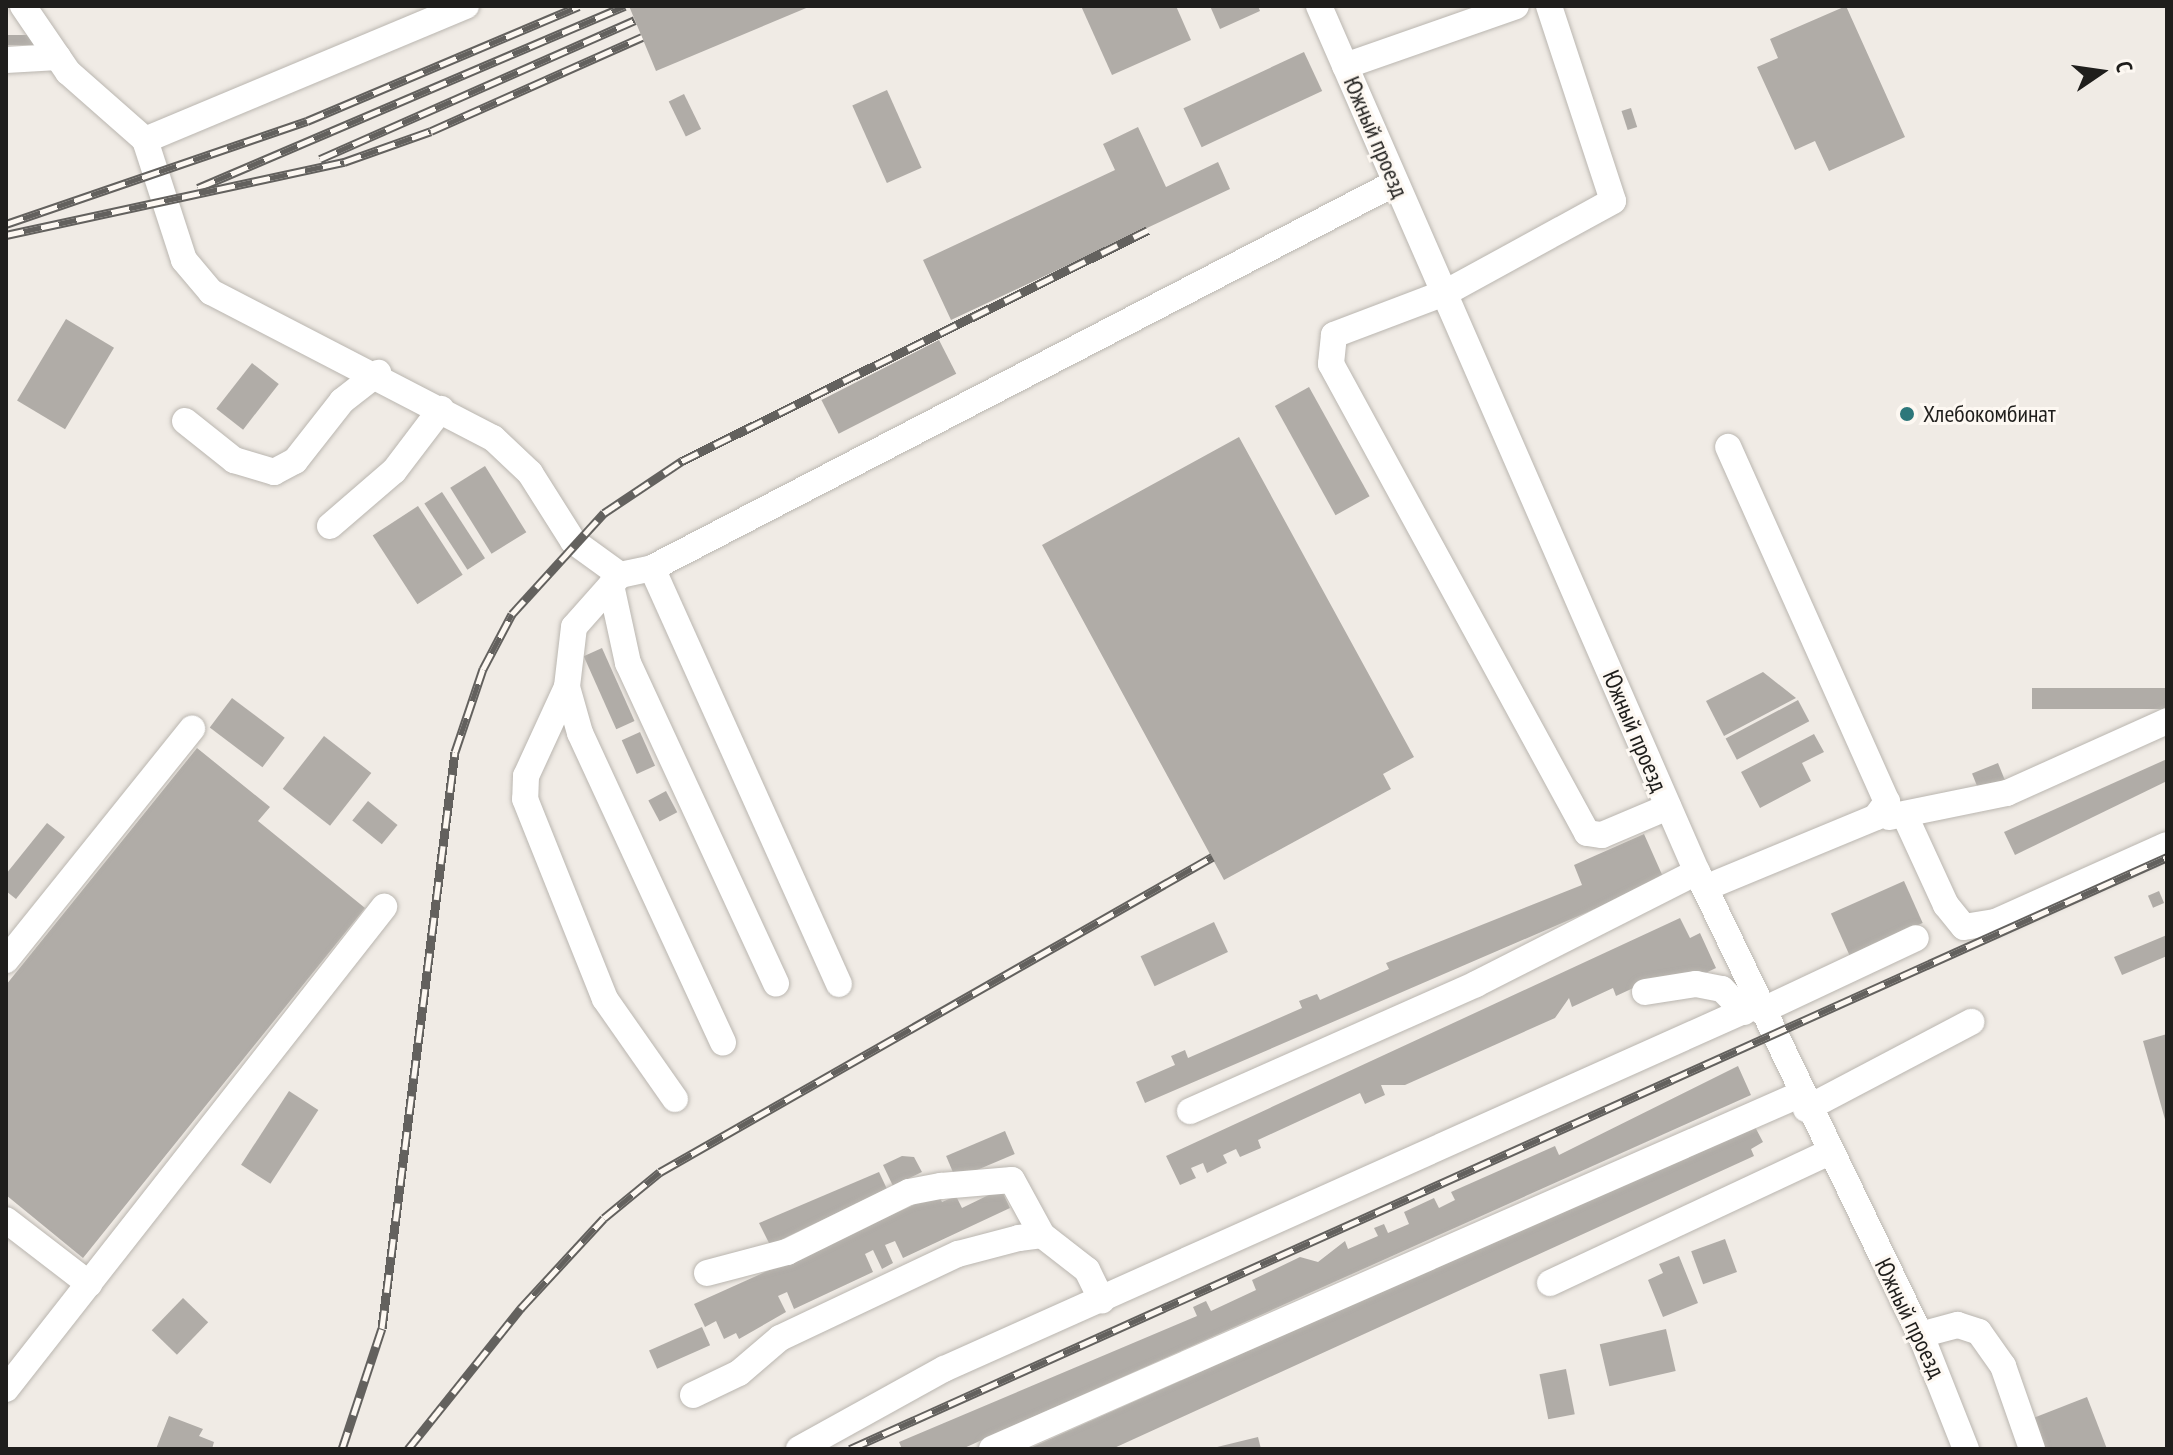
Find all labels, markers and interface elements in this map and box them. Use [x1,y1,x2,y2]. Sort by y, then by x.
north arrow [2061,32,2141,112]
text: С [2110,59,2139,75]
street label: Южный проезд [1338,72,1414,202]
place label: Хлебокомбинат [1923,400,2056,428]
marker: Хлебокомбинат [1898,405,1916,423]
street label: Южный проезд [1597,666,1673,796]
street label: Южный проезд [1869,1254,1951,1382]

